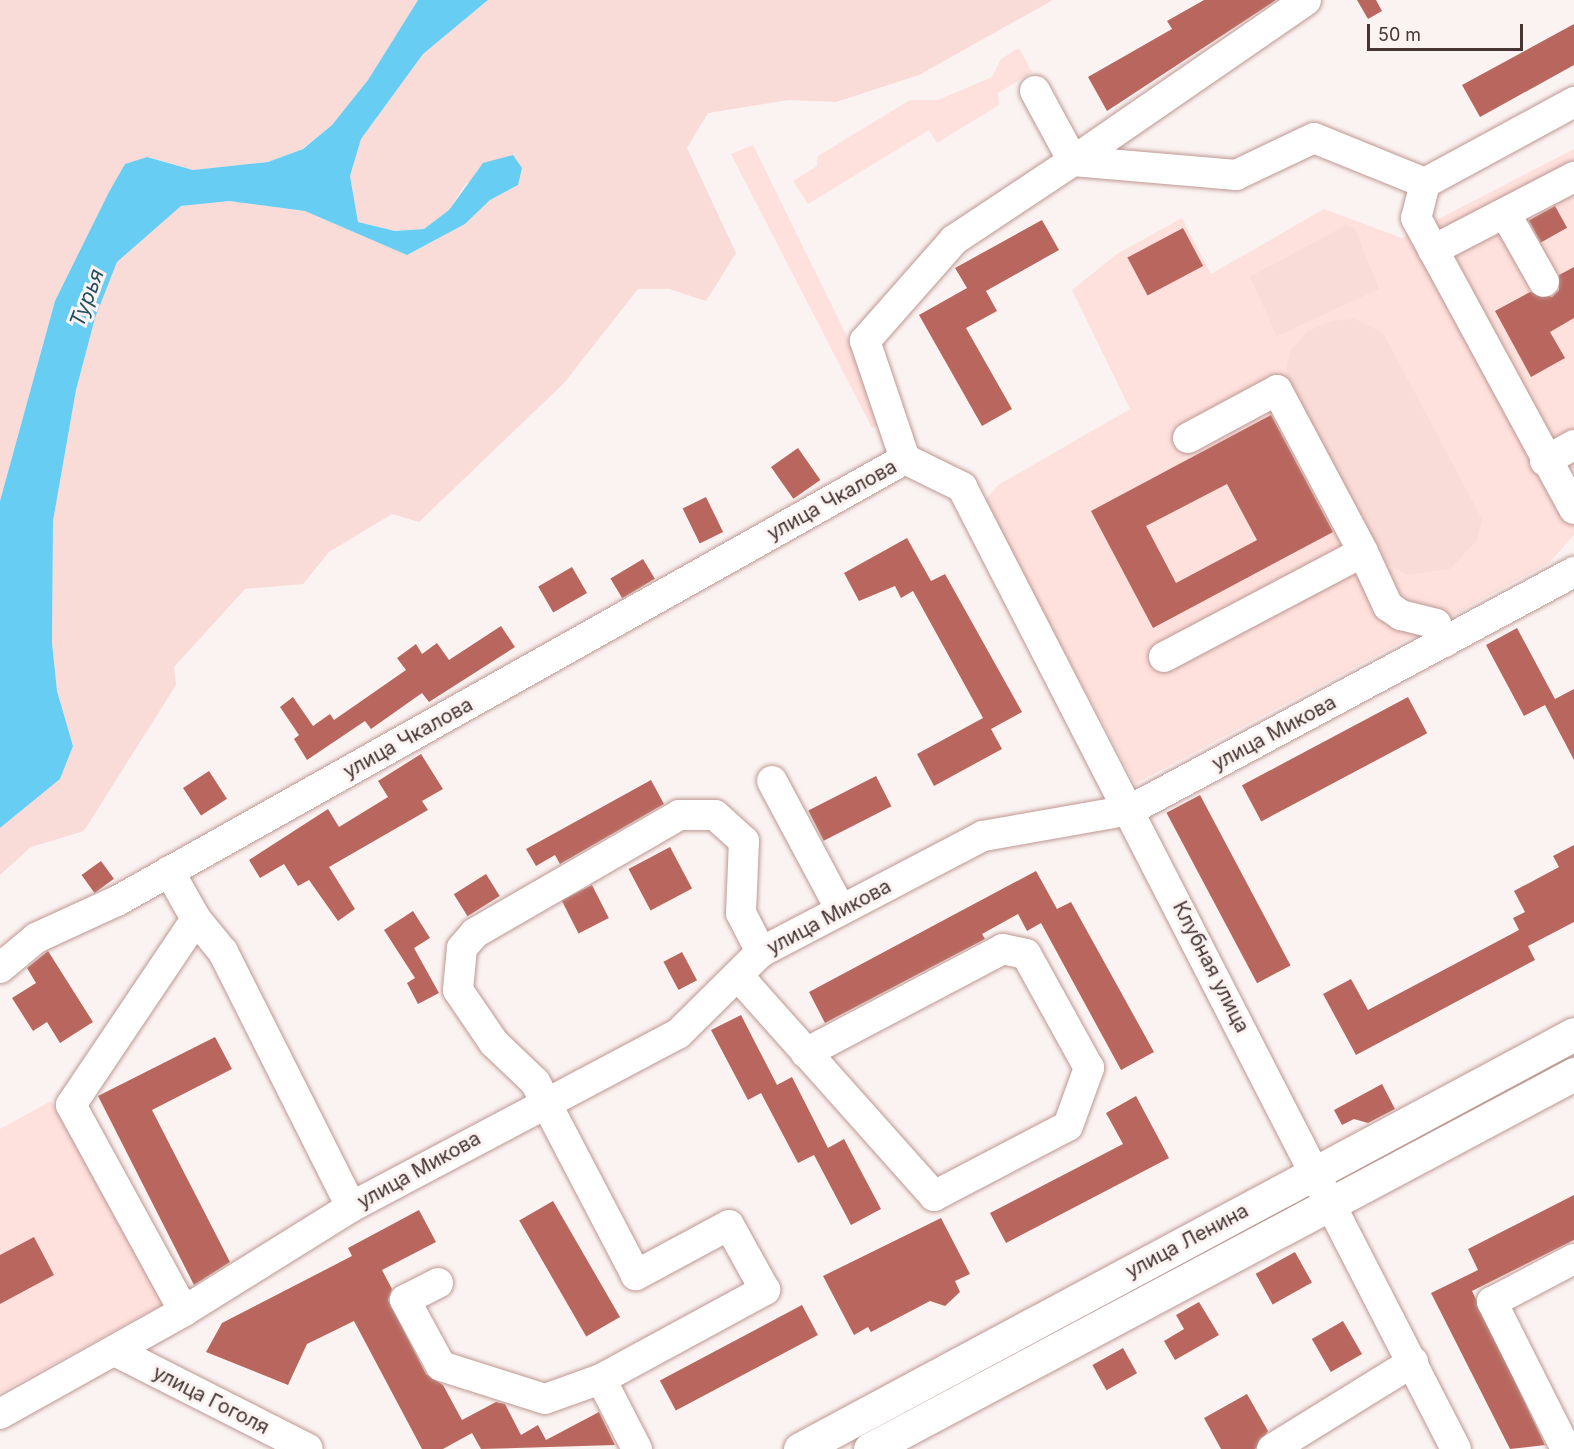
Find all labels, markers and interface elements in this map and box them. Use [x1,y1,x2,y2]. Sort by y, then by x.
scale bar [1370,12,1526,50]
text: 50 m [1378,24,1421,45]
water label: Турья [64,265,110,331]
street label: улица Чкалова [763,454,901,546]
street label: улица Микова [1208,690,1340,776]
street label: улица Чкалова [339,692,477,784]
street label: улица Микова [763,874,895,960]
street label: Клубная улица [1168,897,1254,1037]
street label: улица Микова [353,1126,485,1214]
street label: улица Ленина [1121,1199,1253,1283]
street label: улица Гоголя [149,1360,273,1440]

